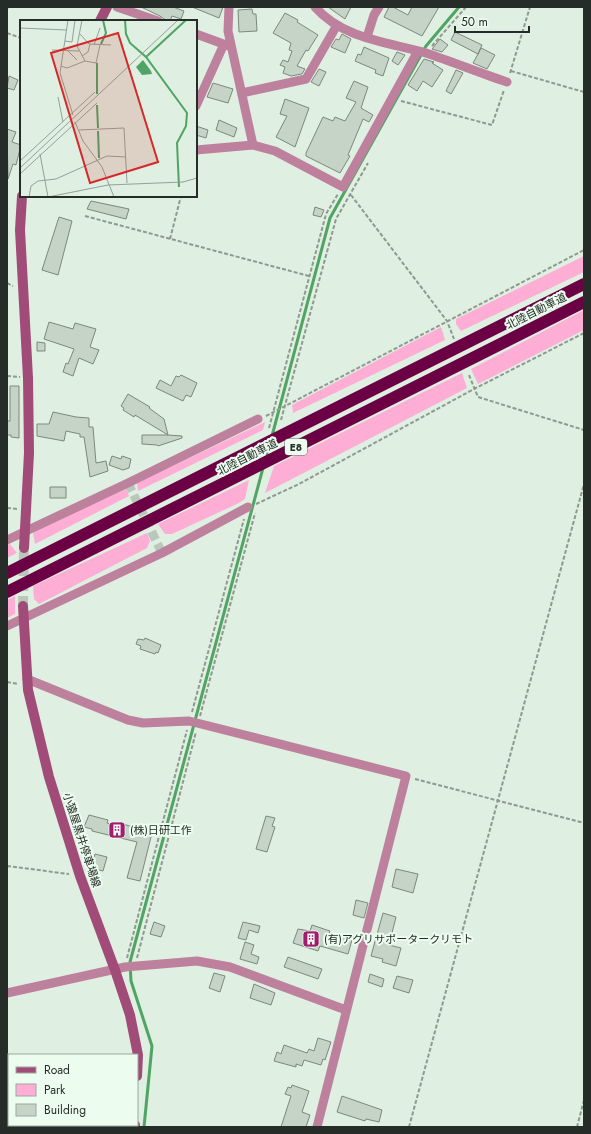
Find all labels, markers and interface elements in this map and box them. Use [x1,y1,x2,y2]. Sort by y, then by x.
scale bar [455,8,529,34]
text: 50 m [461,13,488,31]
inset map [20,20,197,197]
street label: 北陸自動車道 [503,289,569,333]
street label: 北陸自動車道 [214,435,280,479]
road number: E8 [285,439,307,455]
street label: 小猿屋黒井停車場線 [59,790,105,890]
building icon: (株)日研工作 [107,820,127,840]
place label: (株)日研工作 [130,822,192,838]
building icon: (有)アグリサポータークリモト [301,929,321,949]
place label: (有)アグリサポータークリモト [324,931,473,947]
legend [8,1054,138,1126]
text: Road [44,1061,70,1079]
text: Park [44,1081,66,1099]
text: Building [44,1101,86,1119]

